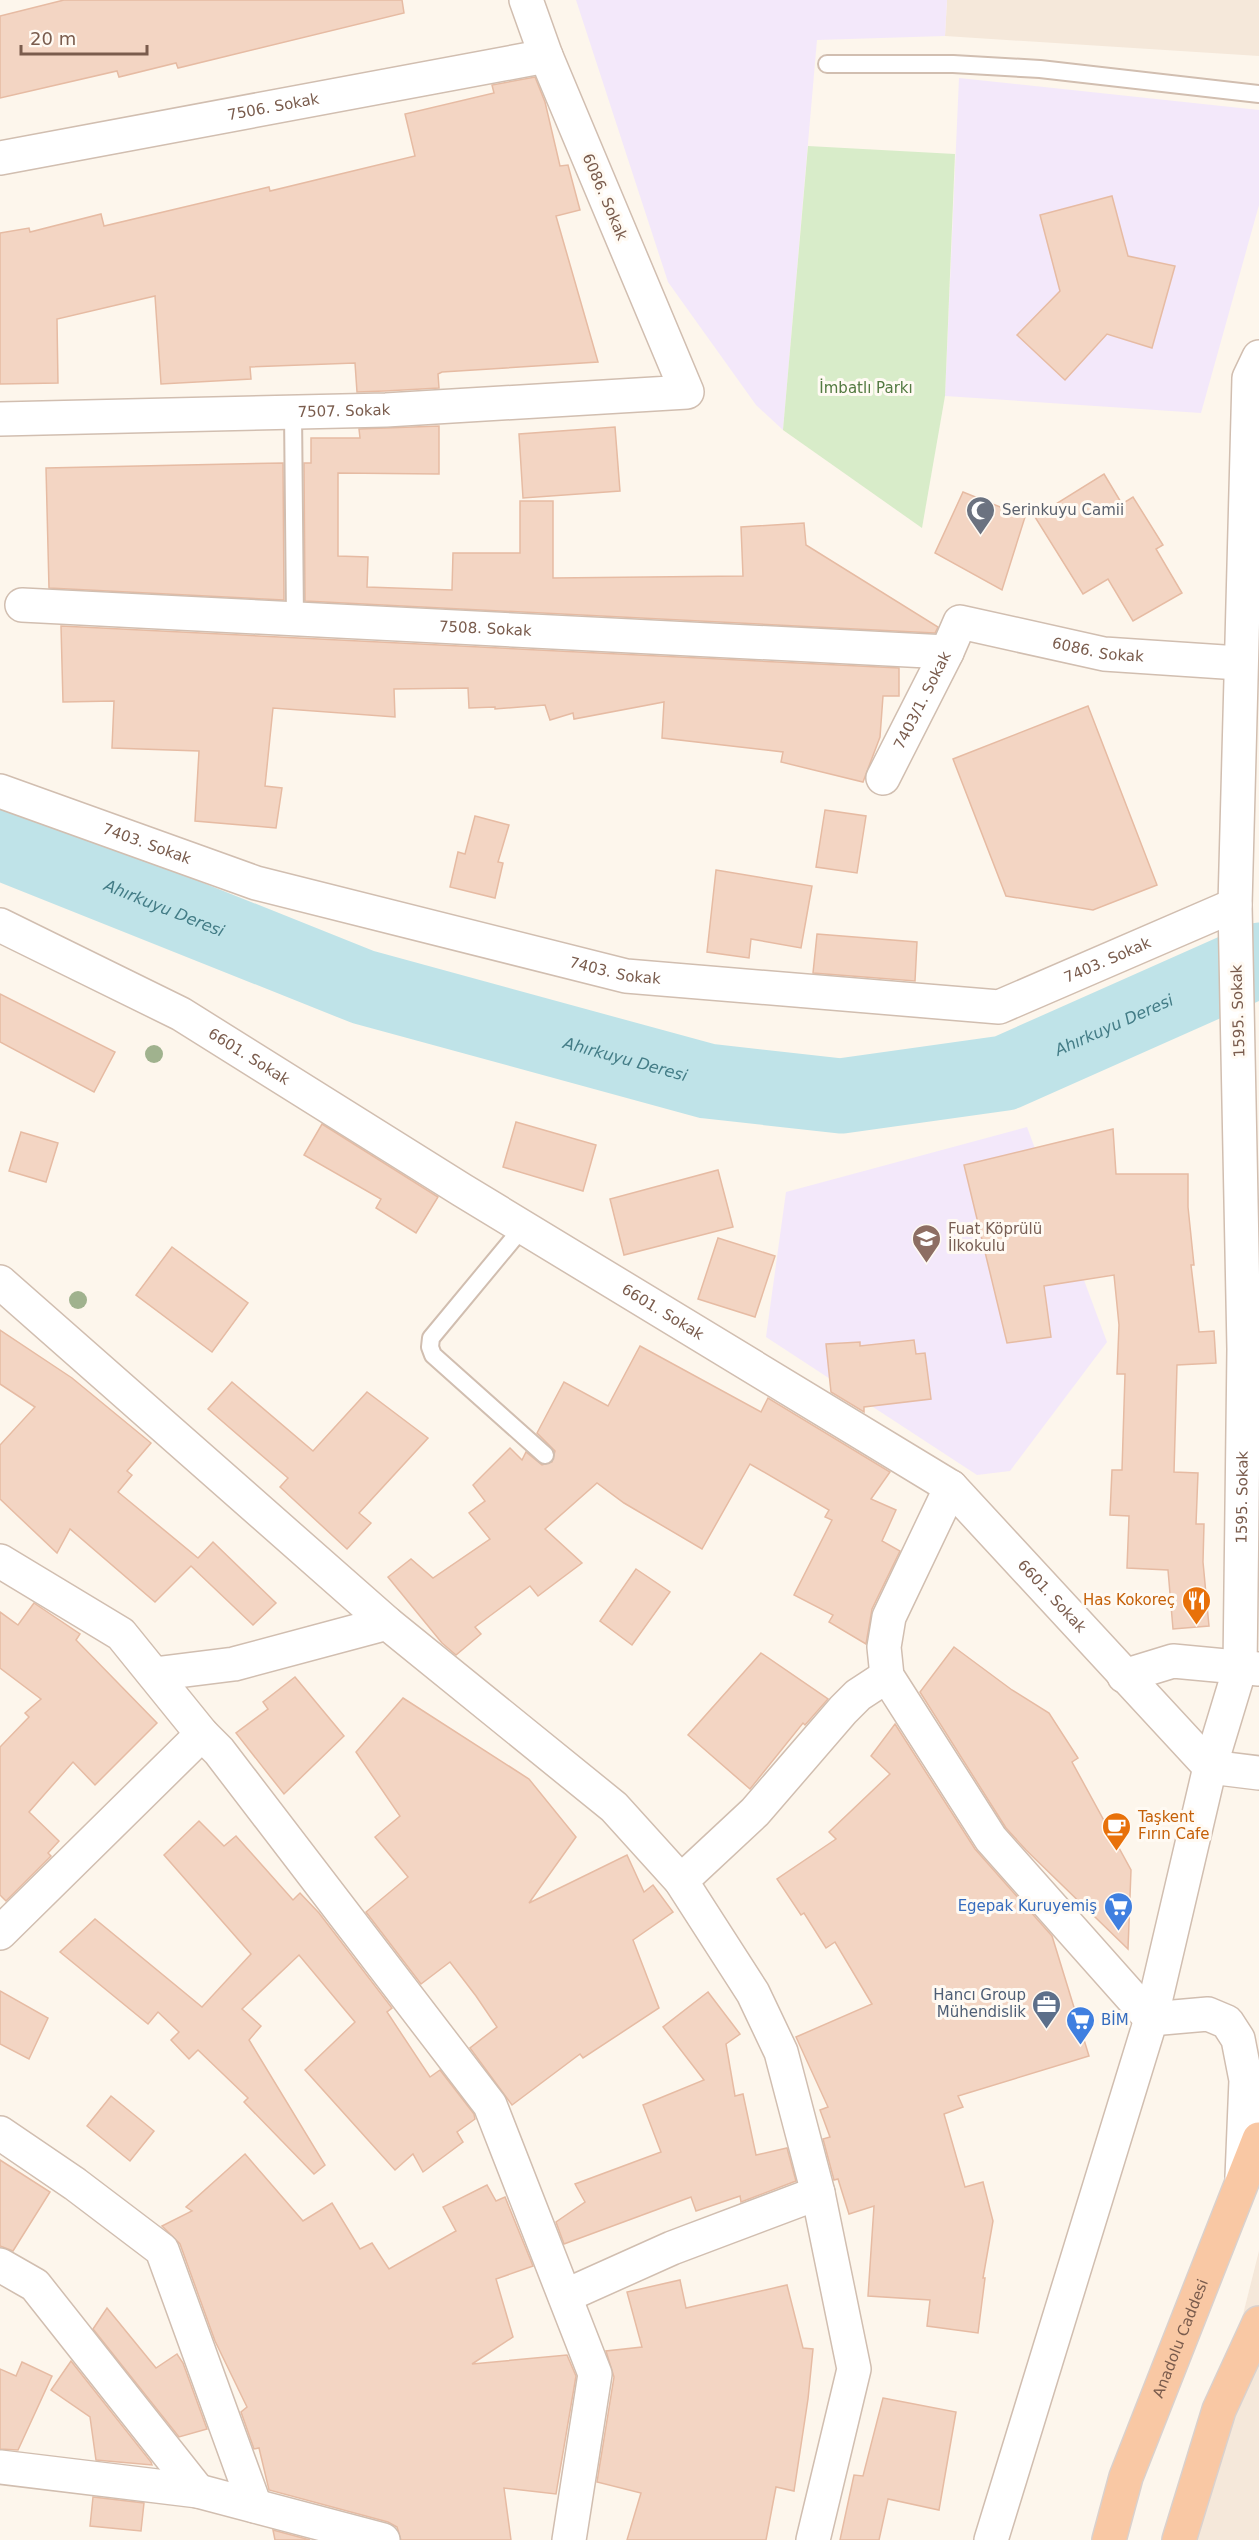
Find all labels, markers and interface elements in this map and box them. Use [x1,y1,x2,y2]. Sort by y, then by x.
scale bar [21,18,147,56]
text: 20 m [30,28,76,49]
street label: 7506. Sokak [226,90,321,124]
street label: 6086. Sokak [579,151,632,243]
park label: İmbatlı Parkı [819,378,913,397]
street label: 7507. Sokak [297,401,391,421]
mosque icon: Serinkuyu Camii [965,494,997,536]
place label: Serinkuyu Camii [1002,501,1124,519]
street label: 7508. Sokak [439,617,533,640]
street label: 6086. Sokak [1050,634,1145,666]
street label: 7403/1. Sokak [890,648,955,752]
street label: 7403. Sokak [100,820,194,868]
water label: Ahırkuyu Deresi [100,875,227,941]
street label: 7403. Sokak [1061,933,1154,987]
street label: 7403. Sokak [568,953,662,988]
street label: 1595. Sokak [1227,964,1249,1058]
water label: Ahırkuyu Deresi [1051,990,1177,1060]
street label: 6601. Sokak [205,1024,293,1089]
water label: Ahırkuyu Deresi [560,1033,690,1085]
place label: Fuat Köprülü İlkokulu [948,1220,1042,1255]
school or university icon: Fuat Köprülü İlkokulu [911,1222,943,1264]
street label: 6601. Sokak [618,1280,707,1344]
street label: 1595. Sokak [1233,1450,1252,1544]
street label: 6601. Sokak [1014,1556,1090,1636]
restaurant icon: Has Kokoreç [1180,1584,1212,1626]
place label: Has Kokoreç [1083,1591,1175,1609]
place label: Taşkent Fırın Cafe [1137,1808,1210,1843]
cafe icon: Taşkent Fırın Cafe [1101,1810,1133,1852]
supermarket icon: Egepak Kuruyemiş [1102,1890,1134,1932]
place label: Egepak Kuruyemiş [958,1897,1097,1915]
place label: Hancı Group Mühendislik [933,1986,1026,2021]
office icon: Hancı Group Mühendislik [1031,1988,1063,2030]
supermarket icon: BİM [1064,2004,1096,2046]
place label: BİM [1101,2010,1129,2029]
street label: Anadolu Caddesi [1149,2277,1212,2401]

